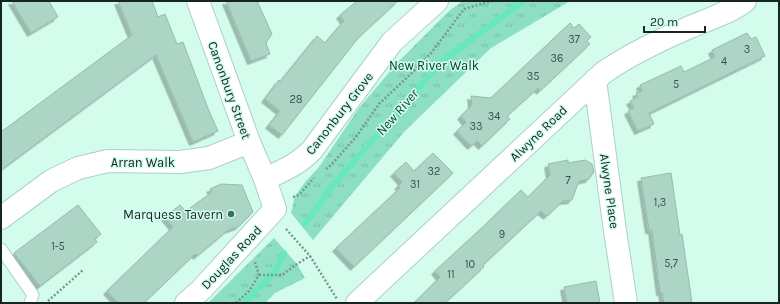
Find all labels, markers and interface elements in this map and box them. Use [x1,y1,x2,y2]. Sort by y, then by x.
scale bar [644,8,705,34]
text: 20 m [650,15,678,29]
house number: 37 [568,33,580,46]
street label: Canonbury Street [205,39,254,141]
house number: 3 [744,43,750,56]
house number: 36 [551,52,563,65]
house number: 4 [721,55,727,68]
park label: New River Walk [389,58,479,73]
street label: Canonbury Grove [302,69,377,158]
house number: 35 [527,70,539,83]
house number: 5 [673,78,679,91]
water label: New River [372,85,423,139]
house number: 28 [289,93,303,106]
street label: Alwyne Road [506,102,570,165]
house number: 34 [488,110,500,123]
house number: 33 [470,120,483,133]
street label: Alwyne Place [597,153,622,230]
street label: Arran Walk [111,155,175,170]
house number: 32 [428,165,440,178]
house number: 7 [565,174,571,187]
house number: 31 [410,178,420,191]
house number: 1,3 [654,196,666,209]
place label: Marquess Tavern [123,207,223,223]
marker: Marquess Tavern [226,209,236,219]
street label: Douglas Road [198,222,265,292]
house number: 9 [499,228,505,241]
house number: 1-5 [51,240,65,253]
house number: 5,7 [664,257,678,270]
house number: 10 [465,258,475,271]
house number: 11 [447,268,455,281]

